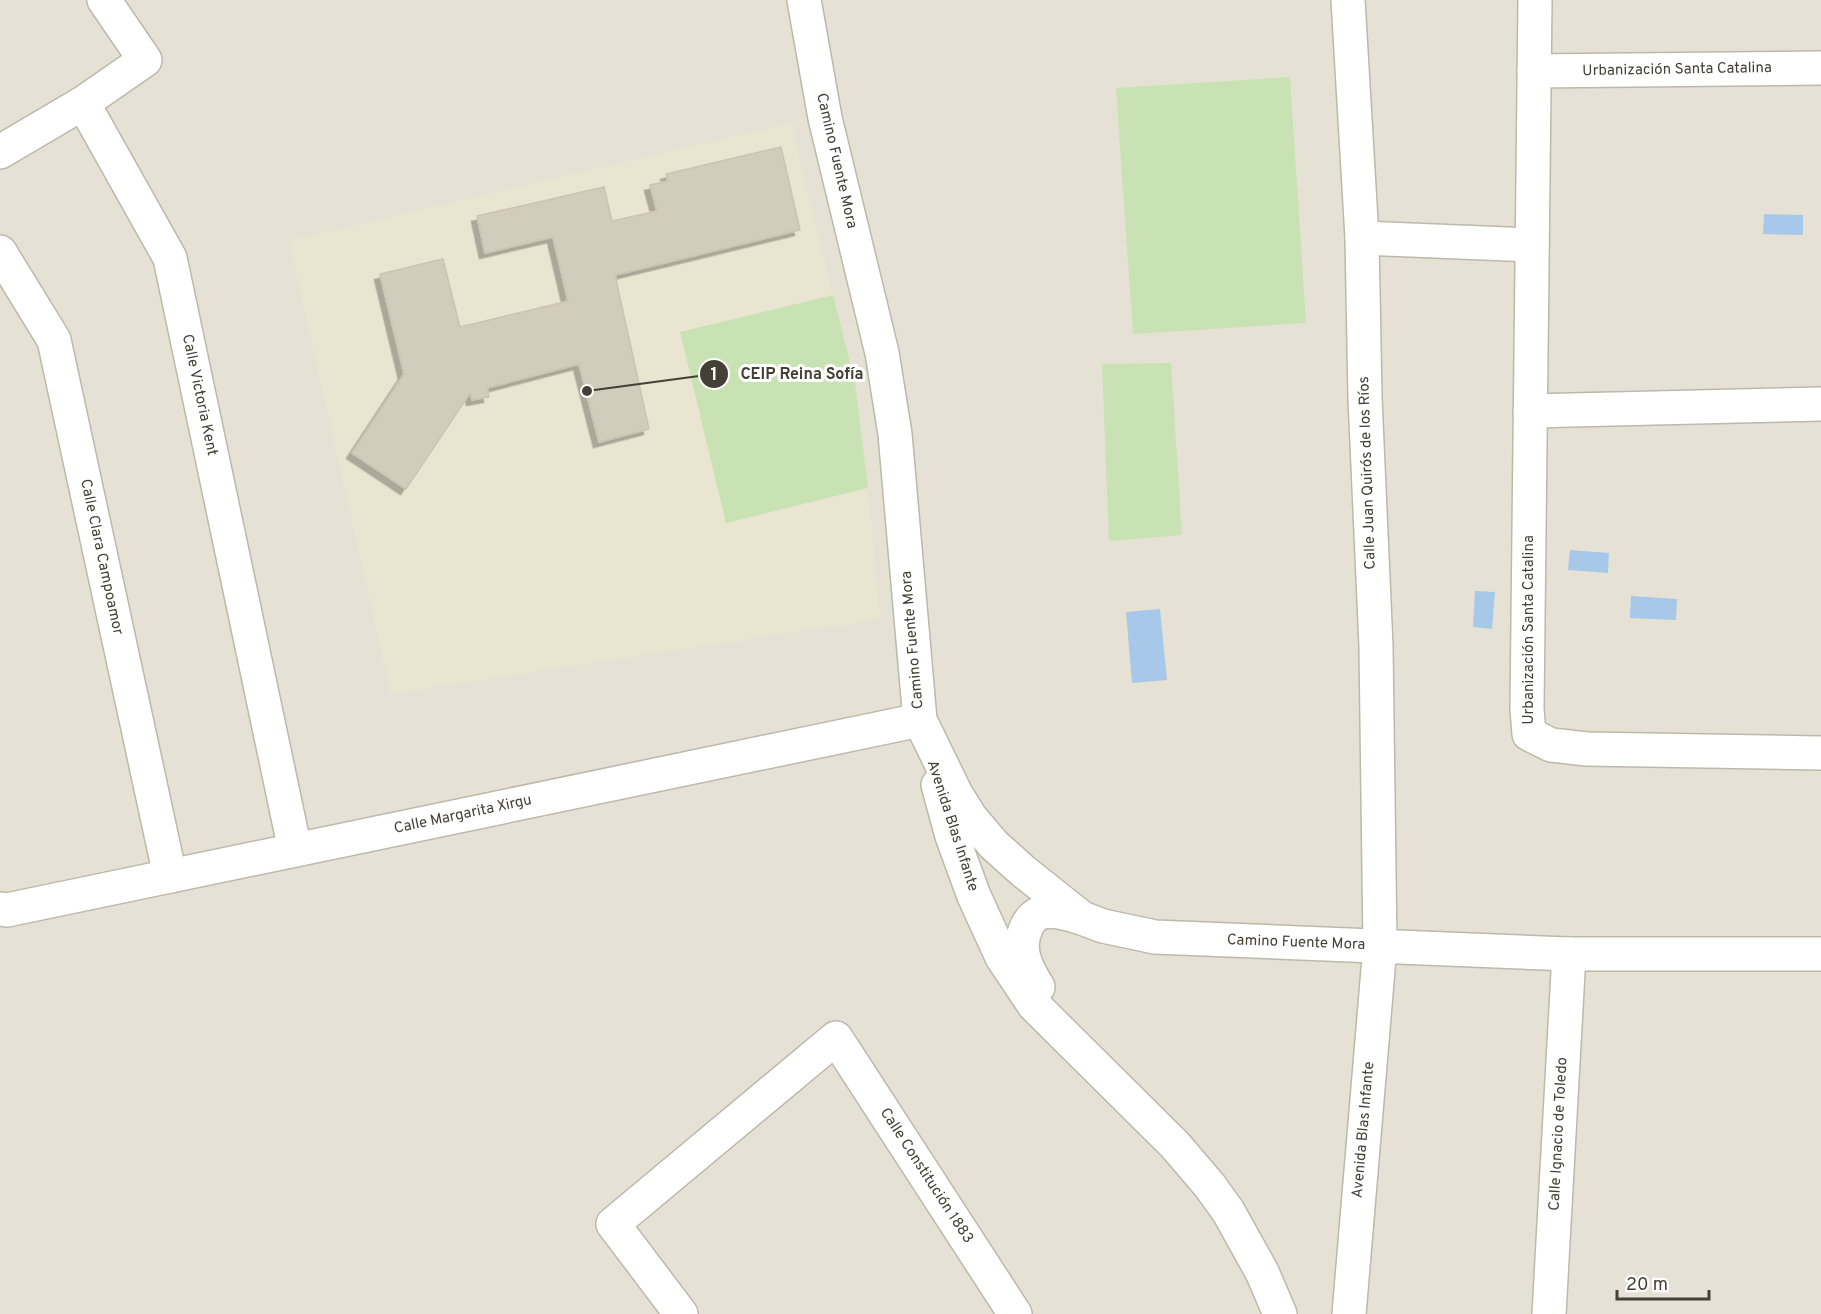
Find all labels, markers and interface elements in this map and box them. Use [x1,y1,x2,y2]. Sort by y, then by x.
street label: Urbanización Santa Catalina [1582,59,1772,81]
street label: Camino Fuente Mora [811,91,861,231]
street label: Calle Victoria Kent [177,332,221,458]
callout: CEIP Reina Sofía [699,357,876,391]
text: 1 [710,364,718,387]
text: CEIP Reina Sofía [741,365,863,385]
street label: Calle Juan Quirós de los Ríos [1355,376,1381,570]
street label: Calle Clara Campoamor [75,477,127,637]
street label: Urbanización Santa Catalina [1520,535,1539,725]
street label: Camino Fuente Mora [897,570,929,710]
street label: Avenida Blas Infante [922,758,982,894]
street label: Calle Margarita Xirgu [392,791,534,839]
street label: Camino Fuente Mora [1226,931,1366,955]
street label: Calle Ignacio de Toledo [1545,1057,1573,1211]
street label: Avenida Blas Infante [1349,1061,1379,1199]
street label: Calle Constitución 1883 [875,1105,977,1247]
scale bar [1617,1263,1708,1301]
text: 20 m [1626,1274,1668,1297]

